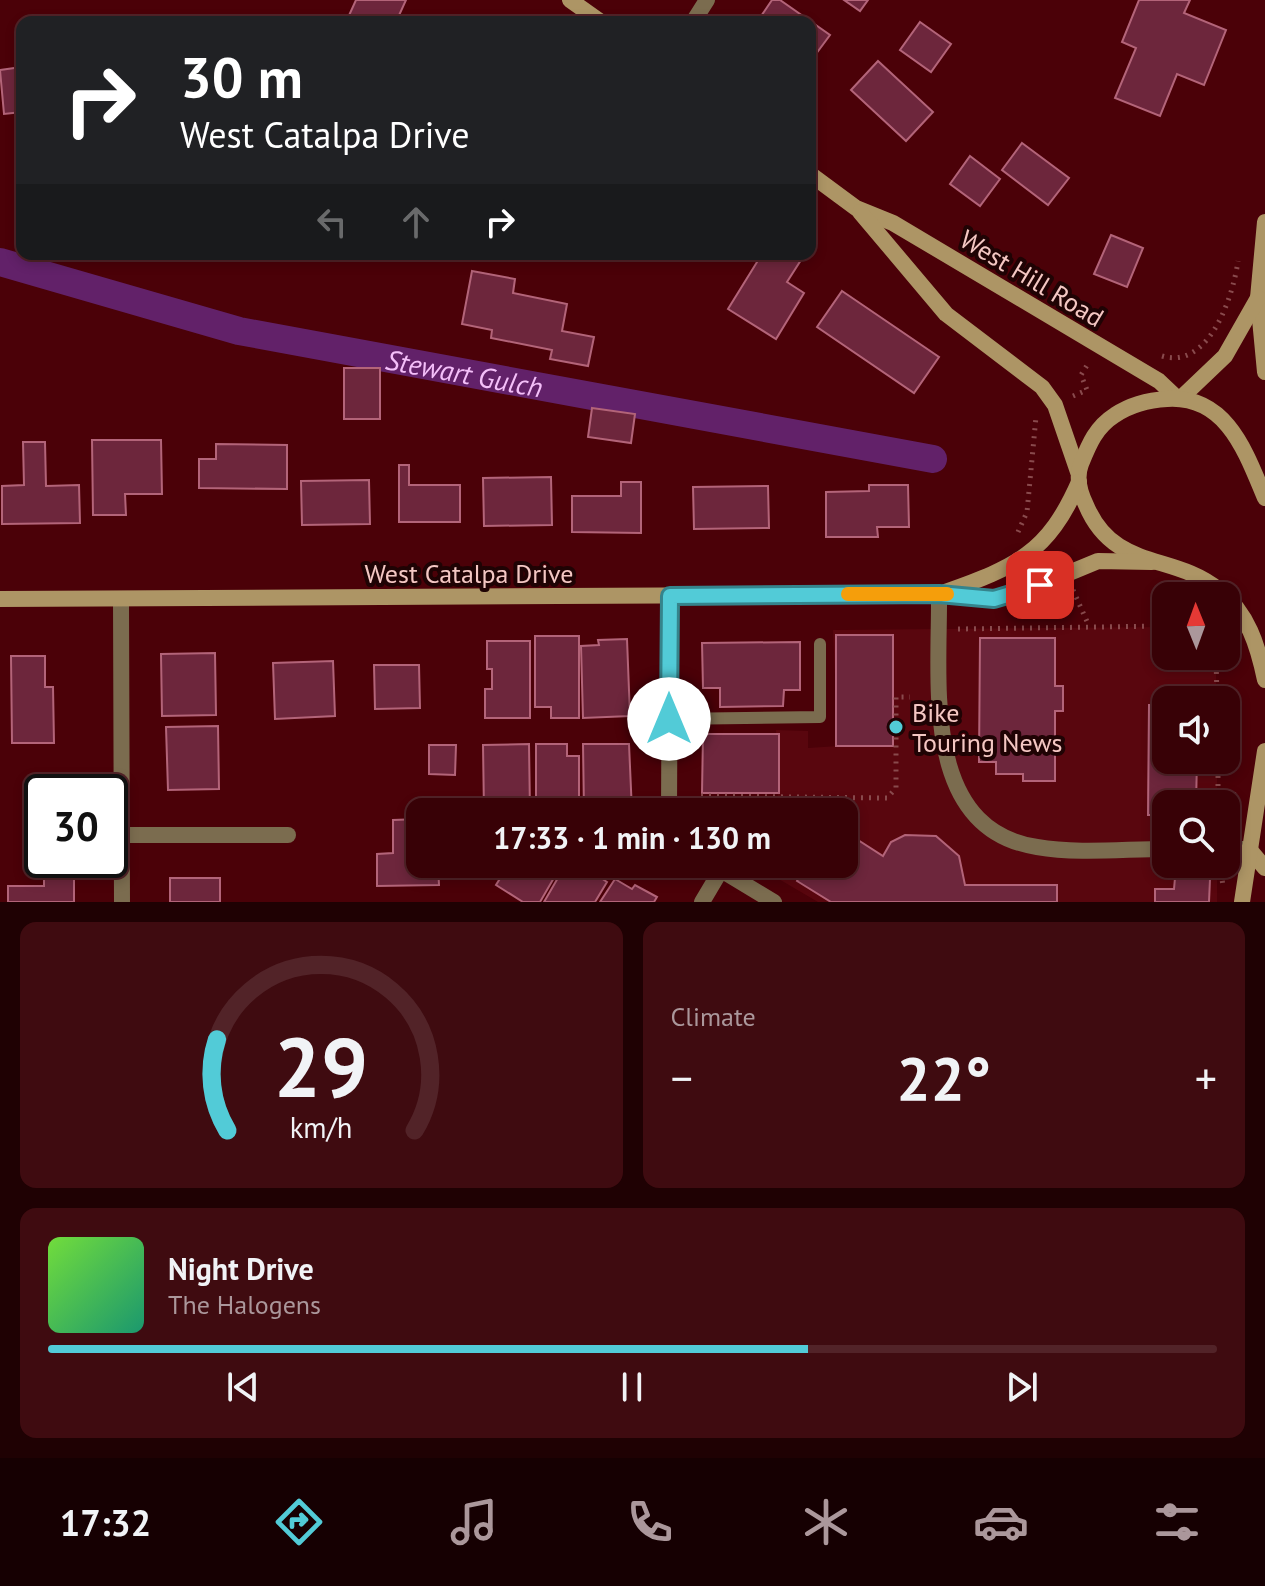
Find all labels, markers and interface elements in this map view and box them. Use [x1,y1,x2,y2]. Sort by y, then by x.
text: 30 m [180,41,303,113]
icon: right [48,48,152,152]
text: West Catalpa Drive [180,111,470,158]
icon: left [310,200,354,244]
icon: ahead [394,200,438,244]
icon: right [478,200,522,244]
street label: West Hill Road [954,222,1110,334]
water label: Stewart Gulch [383,340,546,405]
pin [1006,551,1074,619]
street label: West Catalpa Drive [364,557,574,590]
icon: arrive [1018,563,1062,607]
north arrow [1152,582,1240,670]
map controls [1152,582,1240,878]
position arrow [627,677,711,761]
button: sound [1152,686,1240,774]
place label: Bike Touring News [912,696,1062,759]
marker: Bike Touring News [887,718,905,736]
speed limit sign: 30 [24,774,128,878]
button: search [1152,790,1240,878]
text: 17:33 · 1 min · 130 m [493,818,771,857]
text: Climate [671,1000,756,1033]
text: 29 [274,1012,368,1120]
text: 22° [897,1039,991,1117]
text: − [671,1049,693,1106]
text: + [1195,1049,1217,1106]
text: km/h [290,1109,353,1146]
text: Night Drive [168,1249,314,1288]
text: The Halogens [168,1288,321,1321]
icon: previous [221,1365,265,1409]
icon: pause [610,1365,654,1409]
icon: next [1000,1365,1044,1409]
icon: directions [271,1494,327,1550]
icon: music [446,1494,502,1550]
icon: phone [622,1494,678,1550]
icon: climate [798,1494,854,1550]
icon: car [973,1494,1029,1550]
icon: filters [1149,1494,1205,1550]
text: 17:32 [60,1499,151,1546]

